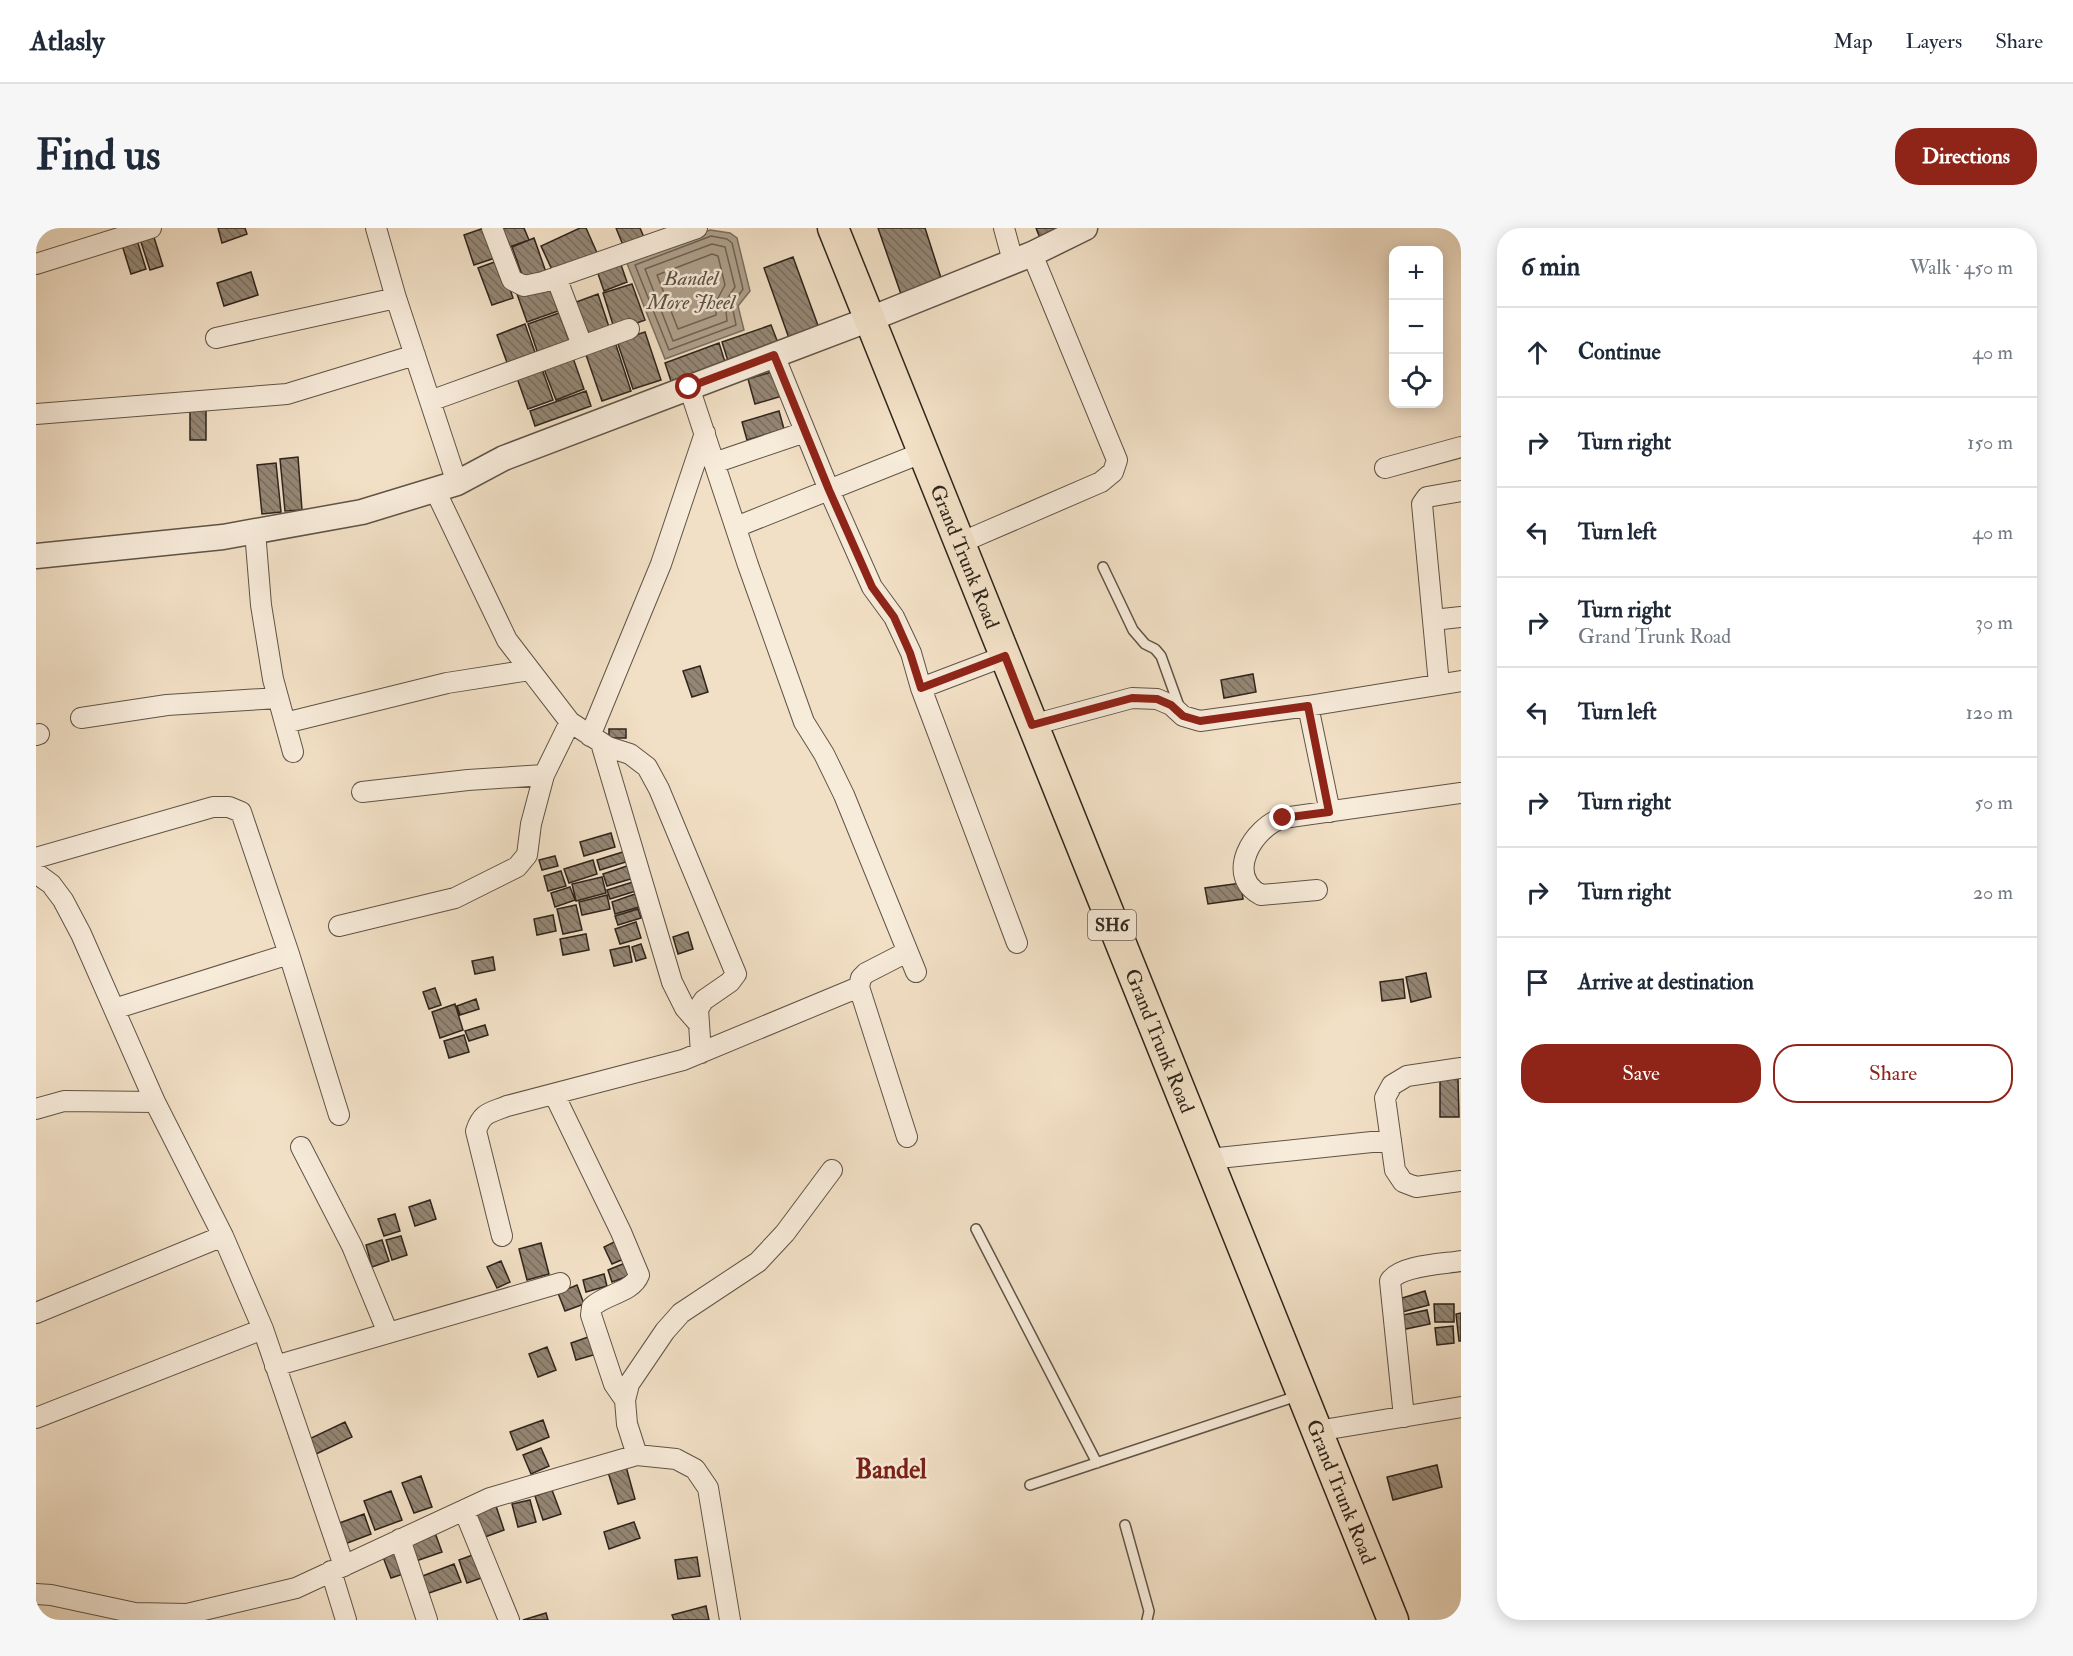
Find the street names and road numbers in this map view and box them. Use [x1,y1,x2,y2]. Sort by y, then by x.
street label: Grand Trunk Road [925,481,1005,632]
road number: SH6 [1088,910,1136,940]
street label: Grand Trunk Road [1120,965,1200,1117]
street label: Grand Trunk Road [1301,1416,1382,1568]

